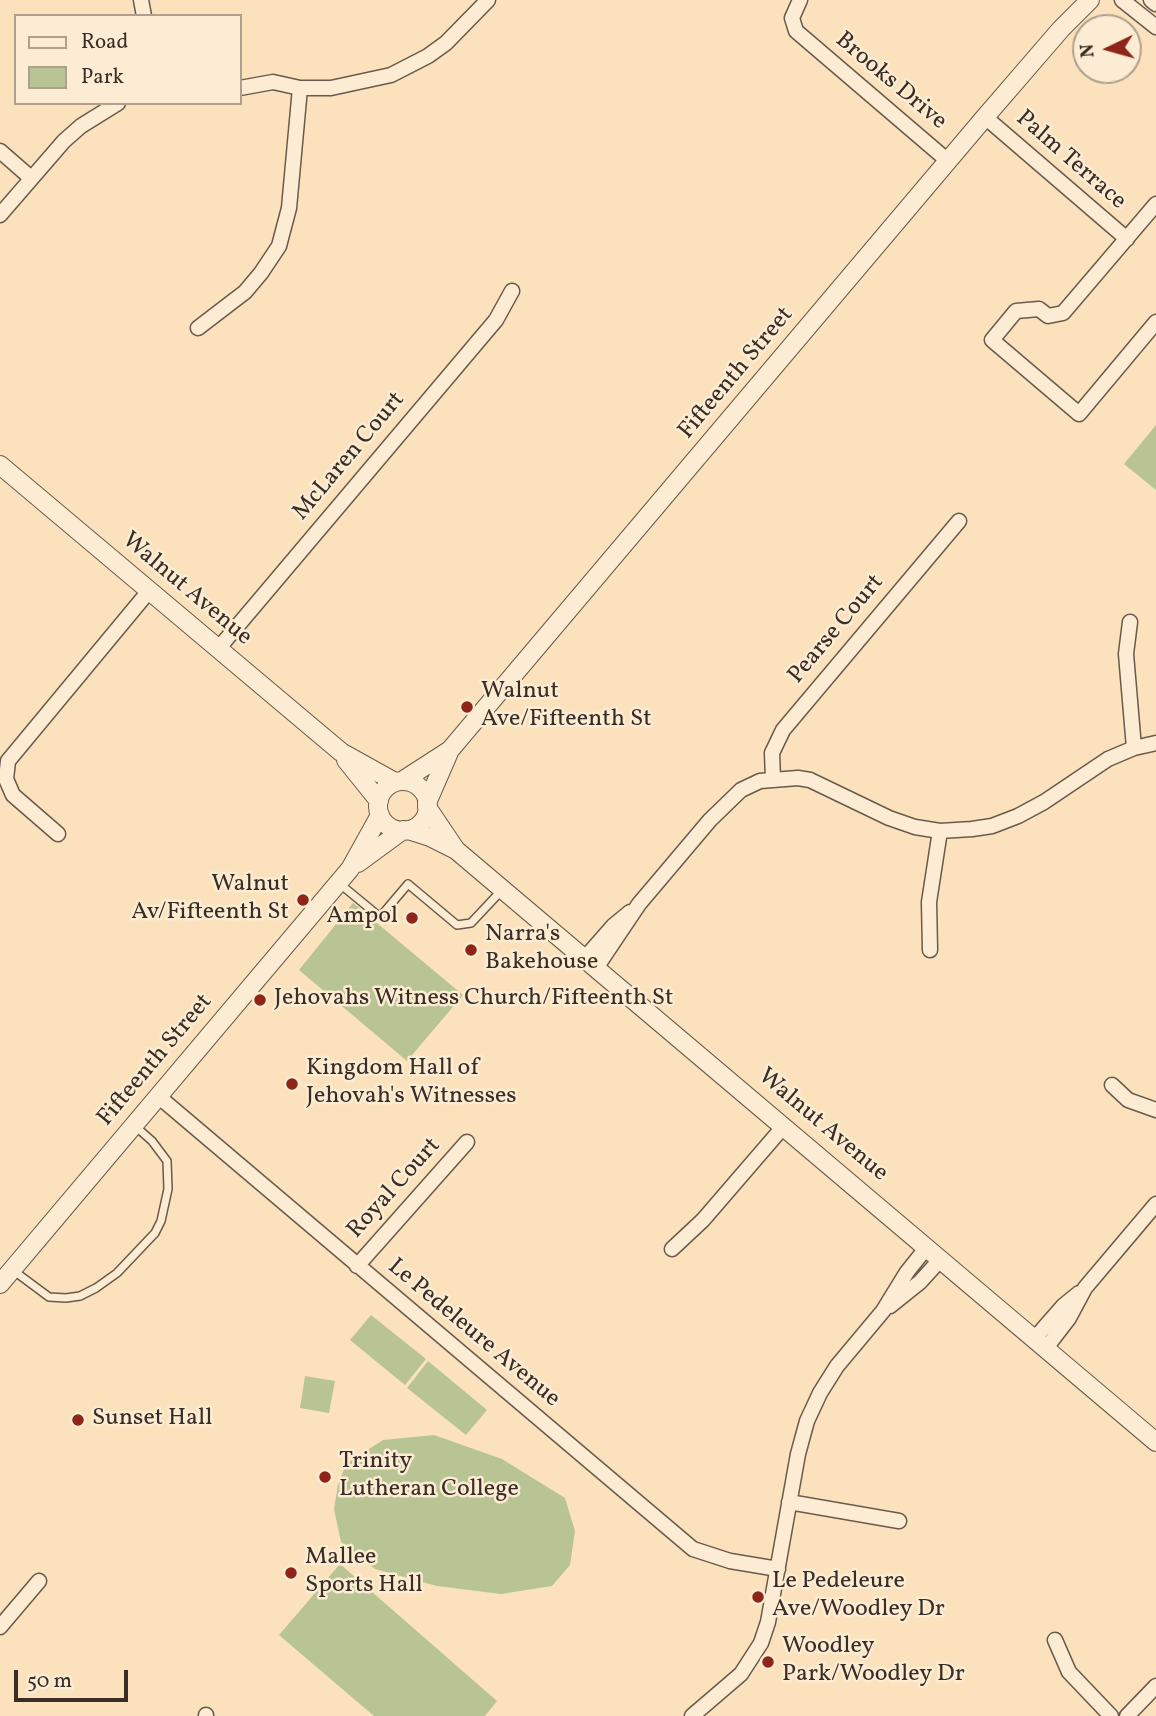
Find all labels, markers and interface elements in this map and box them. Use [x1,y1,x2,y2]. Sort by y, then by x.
legend [14,14,242,105]
north arrow [1072,14,1142,84]
street label: Brooks Drive [828,27,952,137]
text: Road [81,28,128,57]
text: N [1075,43,1102,59]
text: Park [81,63,124,92]
street label: Palm Terrace [1009,105,1131,217]
street label: Fifteenth Street [673,302,801,446]
street label: McLaren Court [288,387,412,527]
street label: Walnut Avenue [115,527,257,653]
street label: Pearse Court [783,570,891,690]
place label: Walnut Ave/Fifteenth St [481,679,652,735]
marker: Walnut Ave/Fifteenth St [459,699,475,715]
place label: Walnut Av/Fifteenth St [131,872,289,928]
marker: Walnut Av/Fifteenth St [295,892,311,908]
place label: Ampol [326,904,398,932]
marker: Ampol [404,910,420,926]
place label: Narra's Bakehouse [485,922,598,978]
marker: Narra's Bakehouse [463,942,479,958]
place label: Jehovahs Witness Church/Fifteenth St [274,986,673,1014]
street label: Fifteenth Street [92,989,220,1133]
marker: Jehovahs Witness Church/Fifteenth St [252,992,268,1008]
place label: Kingdom Hall of Jehovah's Witnesses [306,1056,517,1112]
street label: Walnut Avenue [751,1063,893,1189]
marker: Kingdom Hall of Jehovah's Witnesses [284,1076,300,1092]
street label: Royal Court [342,1133,448,1245]
street label: Le Pedeleure Avenue [381,1253,565,1415]
place label: Sunset Hall [92,1406,212,1434]
marker: Sunset Hall [70,1412,86,1428]
place label: Trinity Lutheran College [339,1449,519,1505]
marker: Trinity Lutheran College [317,1469,333,1485]
place label: Mallee Sports Hall [305,1545,423,1601]
marker: Mallee Sports Hall [283,1565,299,1581]
place label: Le Pedeleure Ave/Woodley Dr [772,1569,945,1625]
marker: Le Pedeleure Ave/Woodley Dr [750,1589,766,1605]
place label: Woodley Park/Woodley Dr [782,1634,965,1690]
marker: Woodley Park/Woodley Dr [760,1654,776,1670]
scale bar [18,1656,131,1700]
text: 50 m [27,1667,72,1696]

